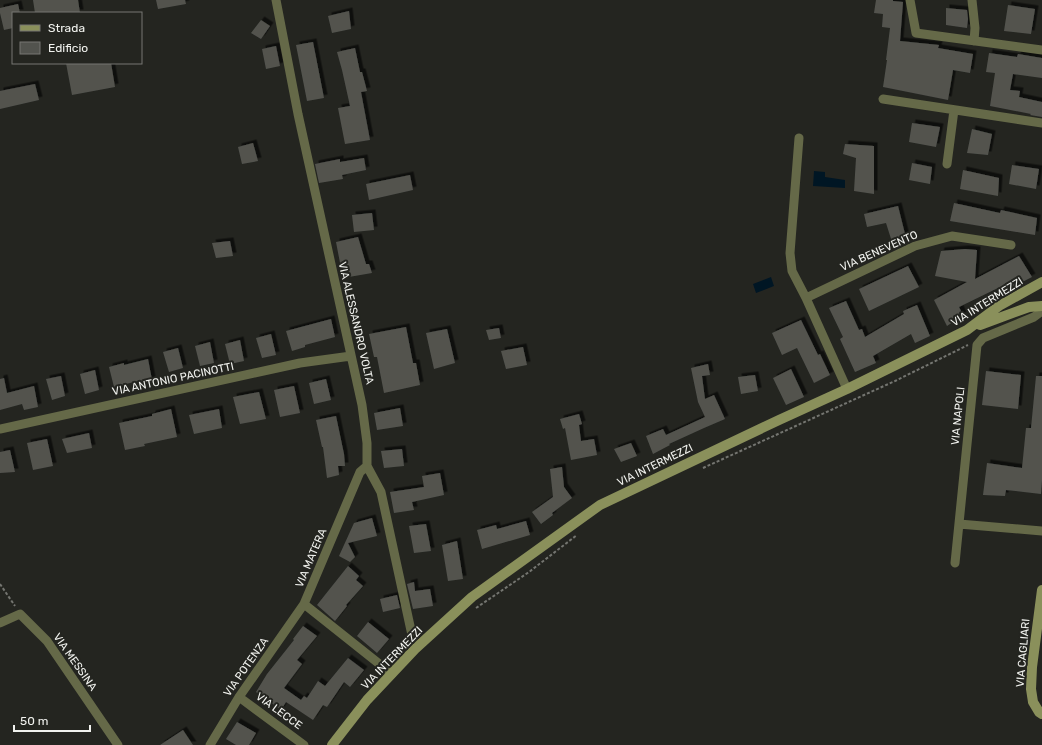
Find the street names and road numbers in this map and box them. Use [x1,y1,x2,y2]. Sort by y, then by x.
street label: VIA BENEVENTO [838,228,920,274]
street label: VIA ALESSANDRO VOLTA [336,260,377,386]
street label: VIA INTERMEZZI [949,275,1025,329]
street label: VIA ANTONIO PACINOTTI [111,360,235,398]
street label: VIA NAPOLI [948,386,968,446]
street label: VIA INTERMEZZI [615,441,695,489]
street label: VIA MATERA [293,526,330,589]
street label: VIA CAGLIARI [1014,618,1032,688]
street label: VIA INTERMEZZI [359,624,425,692]
street label: VIA MESSINA [50,631,100,694]
street label: VIA POTENZA [221,635,271,699]
street label: VIA LECCE [253,690,305,732]

